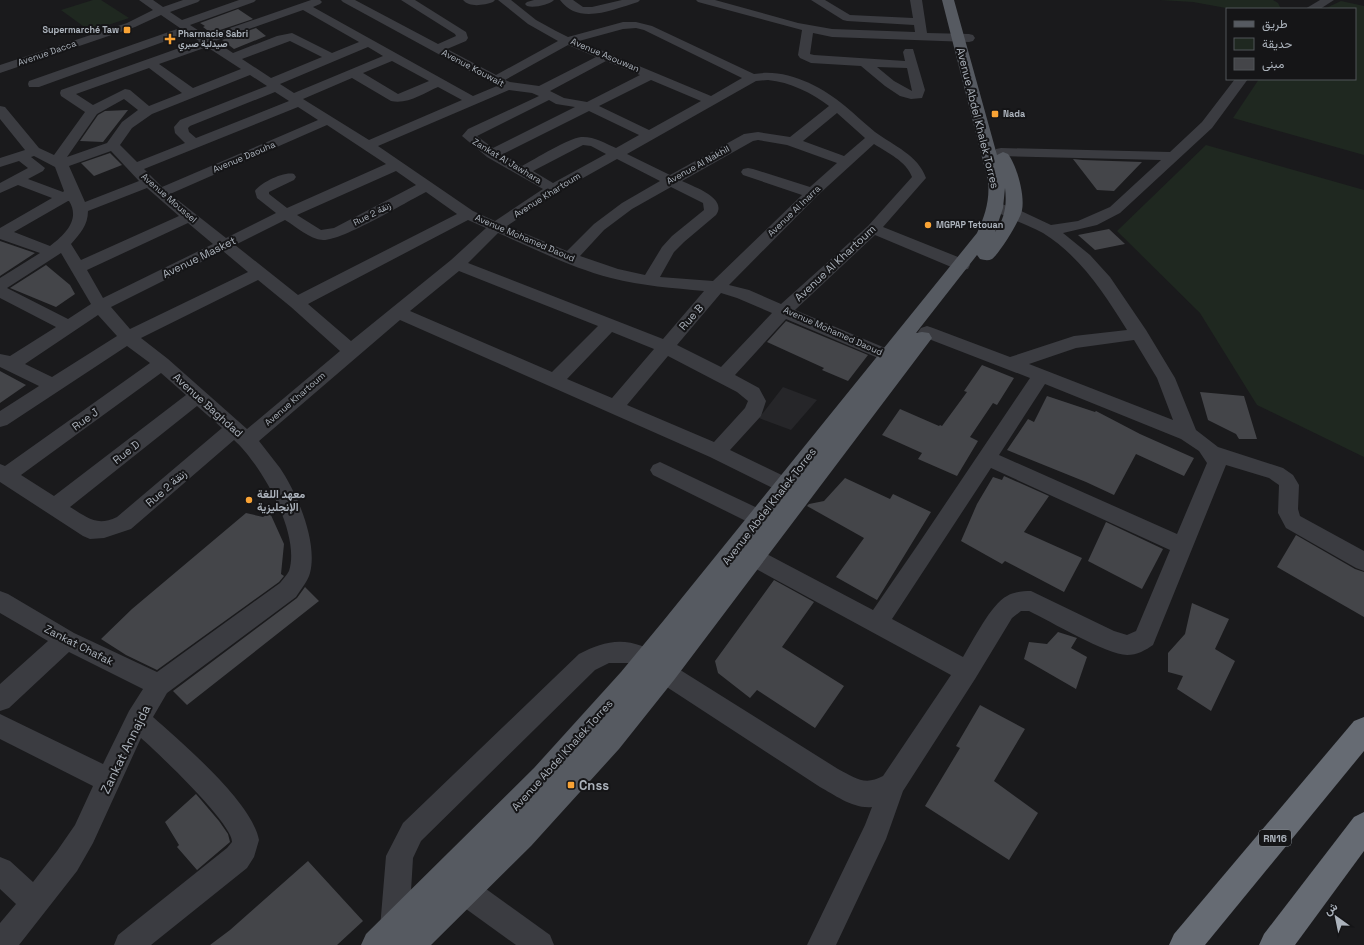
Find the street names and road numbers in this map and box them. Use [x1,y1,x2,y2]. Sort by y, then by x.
street label: Avenue Asouwan [569,35,641,75]
street label: Avenue Dacca [16,37,78,69]
street label: Avenue Kouwait [440,46,506,90]
street label: Avenue Abdel Khalek Torres [954,46,1002,190]
street label: Zankat Al Jawhara [470,136,544,186]
street label: Avenue Daouha [211,138,277,176]
street label: Avenue Al Nakhil [664,143,732,187]
street label: Avenue Khartoum [511,170,583,220]
street label: Avenue Moussel [139,171,199,225]
street label: Avenue Al Inarra [765,183,823,239]
street label: Rue 2 زنقة [351,199,393,229]
street label: Avenue Mohamed Daoud [473,212,577,265]
street label: Avenue Al Khartoum [792,222,878,304]
street label: Avenue Masket [160,233,238,281]
street label: Rue B [676,301,706,333]
street label: Avenue Mohamed Daoud [782,304,885,358]
street label: Avenue Khartoum [262,369,328,429]
street label: Avenue Baghdad [170,370,246,440]
street label: Rue J [69,404,101,433]
street label: Rue D [110,437,142,467]
street label: Avenue Abdel Khalek Torres [719,445,819,567]
street label: Rue 2 زنقة [143,466,190,510]
street label: Zankat Chafak [42,622,116,668]
street label: Avenue Abdel Khalek Torres [508,696,616,813]
street label: Zankat Annajda [97,702,155,796]
road number: RN16 [1259,830,1291,846]

